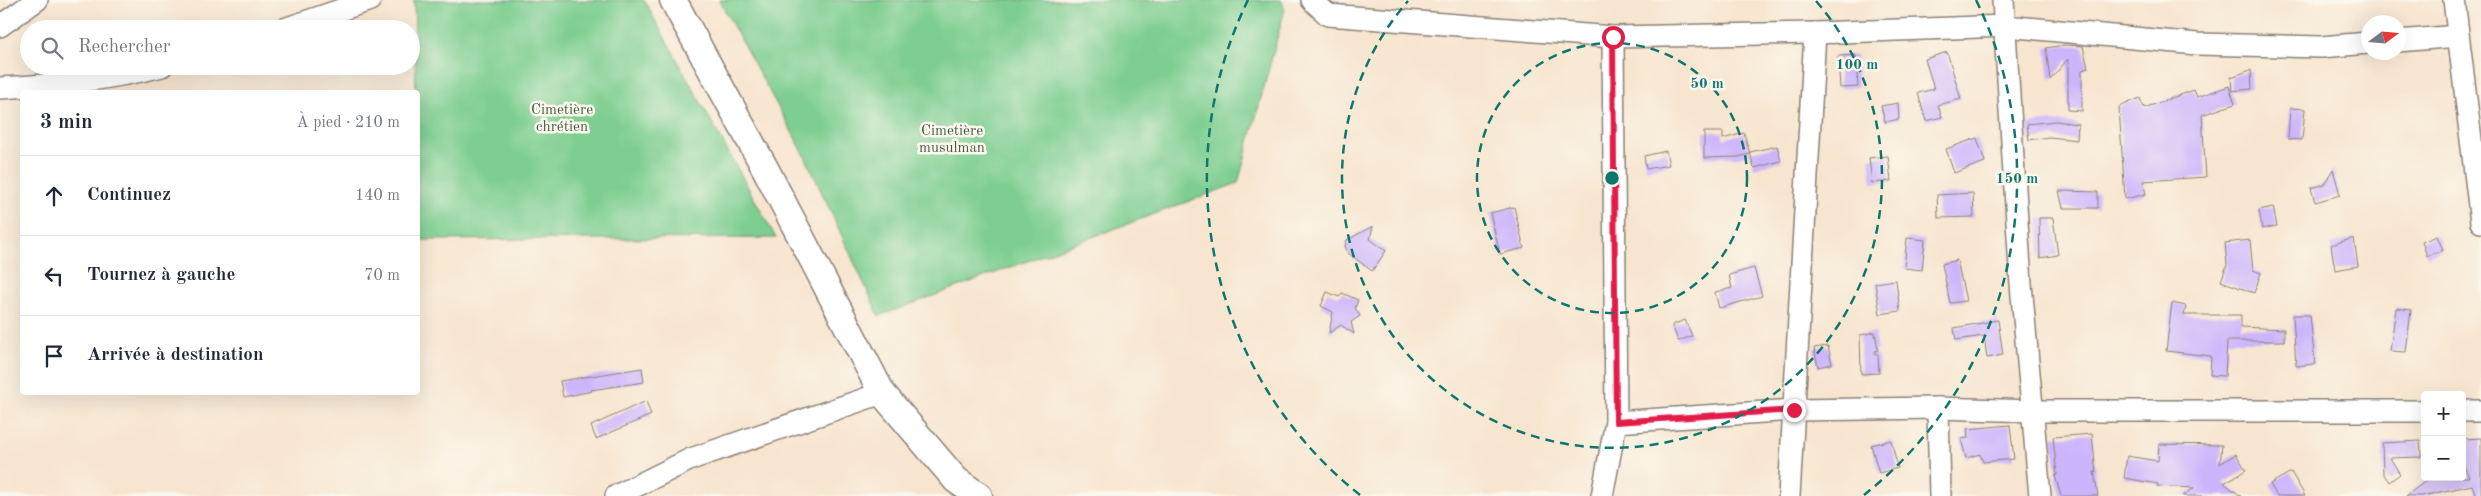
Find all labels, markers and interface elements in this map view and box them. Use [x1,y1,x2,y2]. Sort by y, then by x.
north arrow [2361,15,2406,60]
search box [20,20,420,75]
route start [1602,26,1625,49]
icon: search [38,34,66,62]
text: Rechercher [78,38,171,57]
text: 100 m [1836,58,1878,73]
text: 50 m [1690,77,1724,92]
park label: Cimetière chrétien [531,103,593,135]
text: 3 min [40,112,93,133]
text: À pied · 210 m [297,115,400,131]
park label: Cimetière musulman [919,124,985,156]
centre of rings [1603,169,1621,187]
text: 150 m [1996,172,2038,187]
icon: ahead [40,182,68,210]
text: Continuez [87,186,171,205]
text: 140 m [355,188,400,204]
icon: left [40,262,68,290]
text: Tournez à gauche [87,266,235,285]
text: 70 m [364,268,400,284]
icon: arrive [40,342,68,370]
text: Arrivée à destination [87,346,263,365]
map controls [2421,391,2466,481]
button: + [2421,391,2466,436]
route end [1783,399,1806,422]
button: − [2421,436,2466,481]

